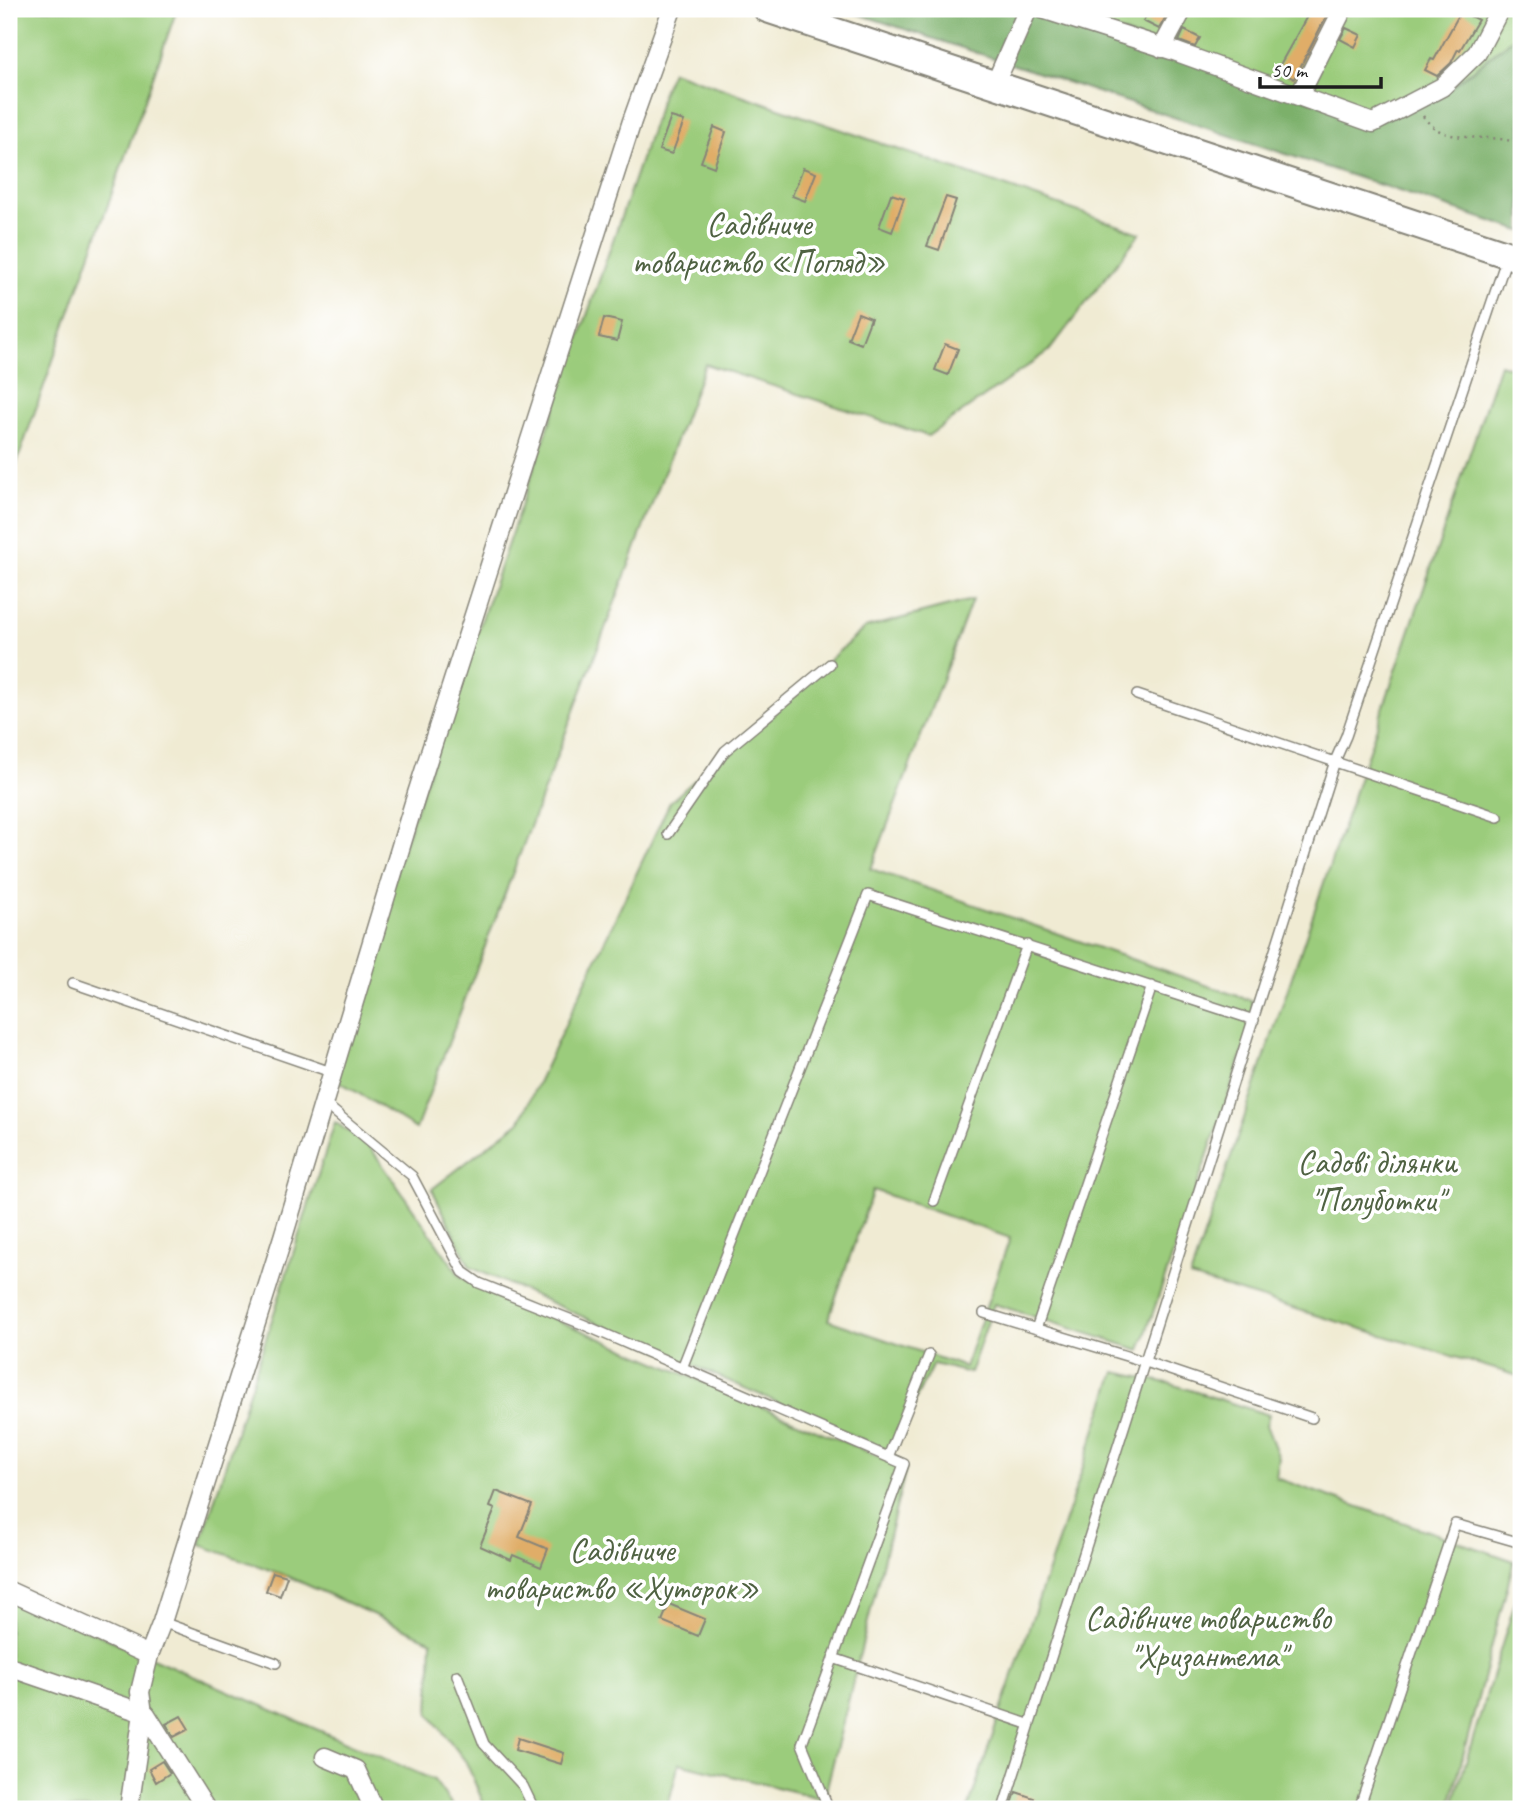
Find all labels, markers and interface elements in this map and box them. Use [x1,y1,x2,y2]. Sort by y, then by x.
scale bar [1260,46,1381,90]
text: 50 m [1271,57,1309,83]
park label: Садівниче товариство «Погляд» [632,203,886,283]
park label: Садові ділянки "Полуботки" [1297,1141,1459,1221]
park label: Садівниче товариство «Хуторок» [485,1529,759,1609]
park label: Садівниче товариство "Хризантема" [1085,1597,1332,1677]

